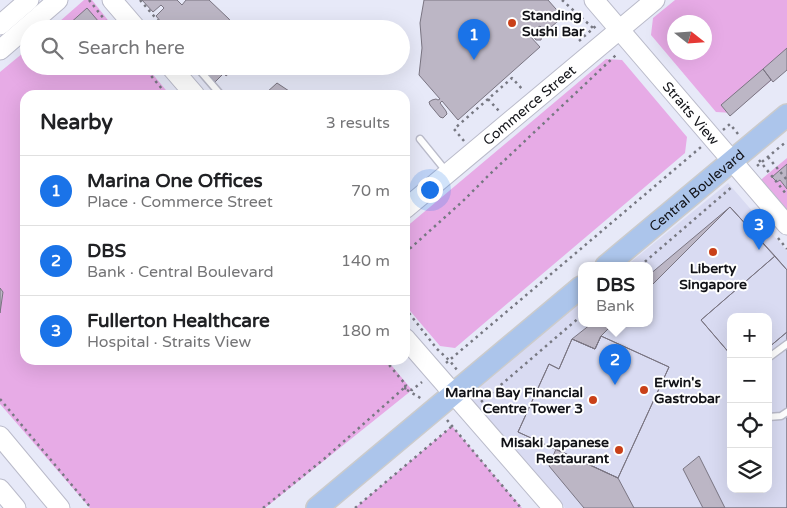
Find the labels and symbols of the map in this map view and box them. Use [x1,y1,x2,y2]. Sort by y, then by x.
place label: Standing Sushi Bar [522,7,585,40]
north arrow [667,15,712,60]
marker: Standing Sushi Bar [506,17,518,29]
pin: 1 [458,19,490,60]
street label: Commerce Street [479,61,580,149]
street label: Straits View [659,78,723,148]
street label: Central Boulevard [646,146,748,235]
your location [417,177,443,203]
pin: 3 [743,209,775,250]
marker: Liberty Singapore [707,246,719,258]
place label: Liberty Singapore [679,260,747,293]
pin: 2 [599,344,631,385]
place label: Erwin's Gastrobar [654,374,721,407]
place label: Marina Bay Financial Centre Tower 3 [445,384,583,417]
marker: Erwin's Gastrobar [638,384,650,396]
marker: Marina Bay Financial Centre Tower 3 [587,394,599,406]
place label: Misaki Japanese Restaurant [501,434,610,467]
marker: Misaki Japanese Restaurant [613,444,625,456]

